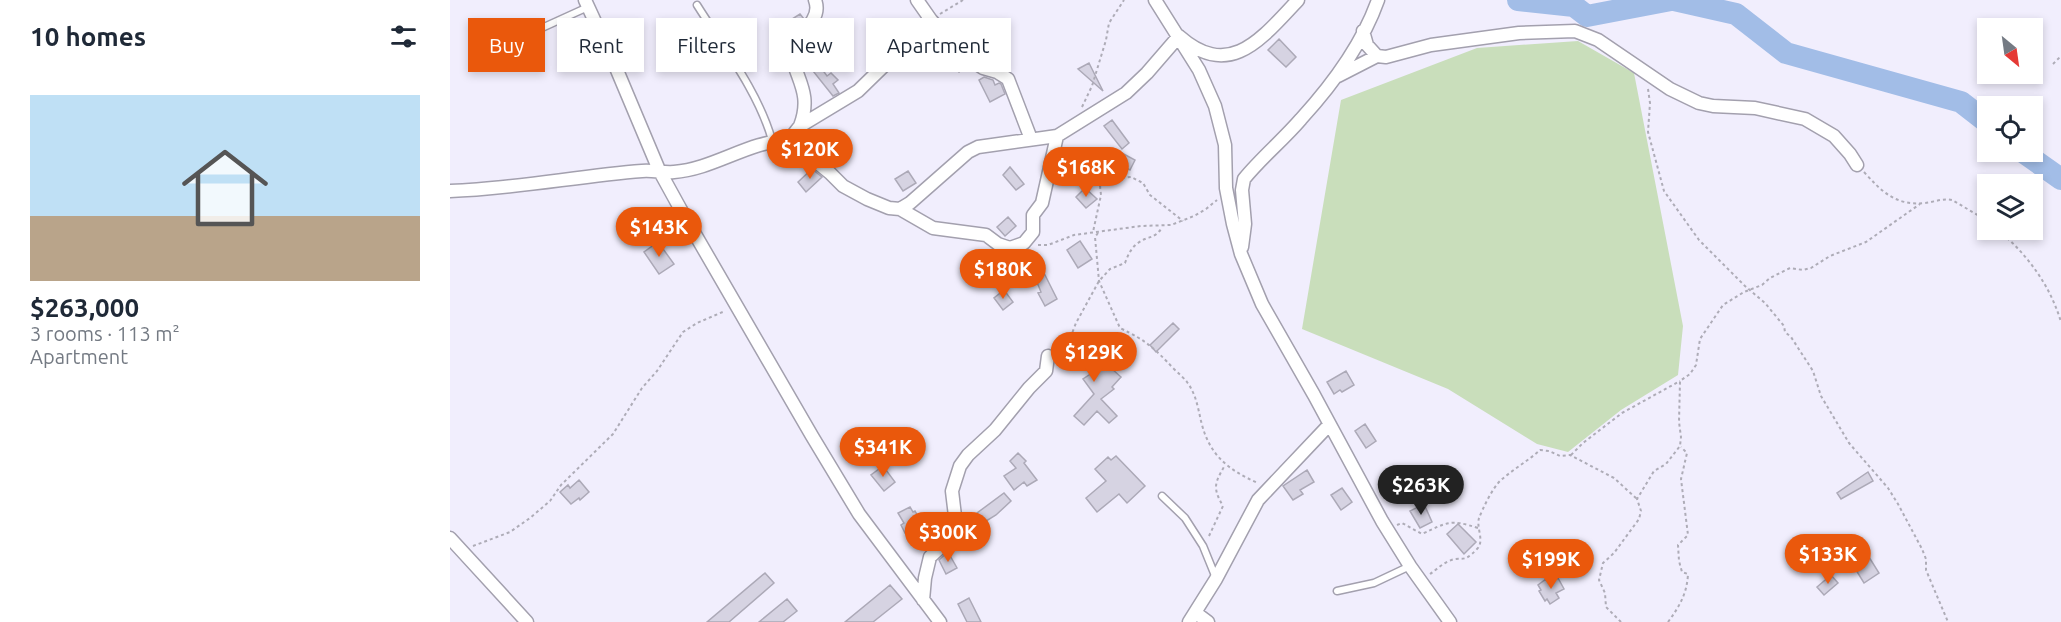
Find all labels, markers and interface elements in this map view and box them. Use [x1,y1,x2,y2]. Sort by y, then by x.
chip: Buy [468,18,545,72]
chip: Rent [557,18,644,72]
chip: Filters [656,18,757,72]
chip: New [769,18,854,72]
chip: Apartment [866,18,1011,72]
north arrow [1977,18,2043,84]
map controls [1977,18,2043,240]
icon: filters [387,20,420,53]
text: 10 homes [30,22,146,51]
button: locate [1977,96,2043,162]
pin: $120K [768,129,852,180]
icon: home [171,134,279,242]
text: $120K [781,137,839,160]
pin: $168K [1044,147,1128,198]
text: $168K [1057,155,1115,178]
button: layers [1977,174,2043,240]
pin: $143K [617,207,701,258]
text: $143K [630,215,688,238]
pin: $180K [961,249,1045,300]
text: $180K [974,257,1032,280]
text: $263,000 [30,293,139,322]
text: 3 rooms · 113 m² [30,322,180,345]
pin: $129K [1052,332,1136,383]
text: $129K [1065,340,1123,363]
text: Apartment [30,345,128,368]
pin: $341K [841,427,925,478]
text: $341K [854,435,912,458]
pin: $263K [1379,465,1463,516]
text: $263K [1392,473,1450,496]
pin: $300K [906,512,990,563]
text: $300K [919,520,977,543]
pin: $133K [1786,534,1870,585]
pin: $199K [1509,539,1593,590]
text: $133K [1799,542,1857,565]
text: $199K [1522,547,1580,570]

